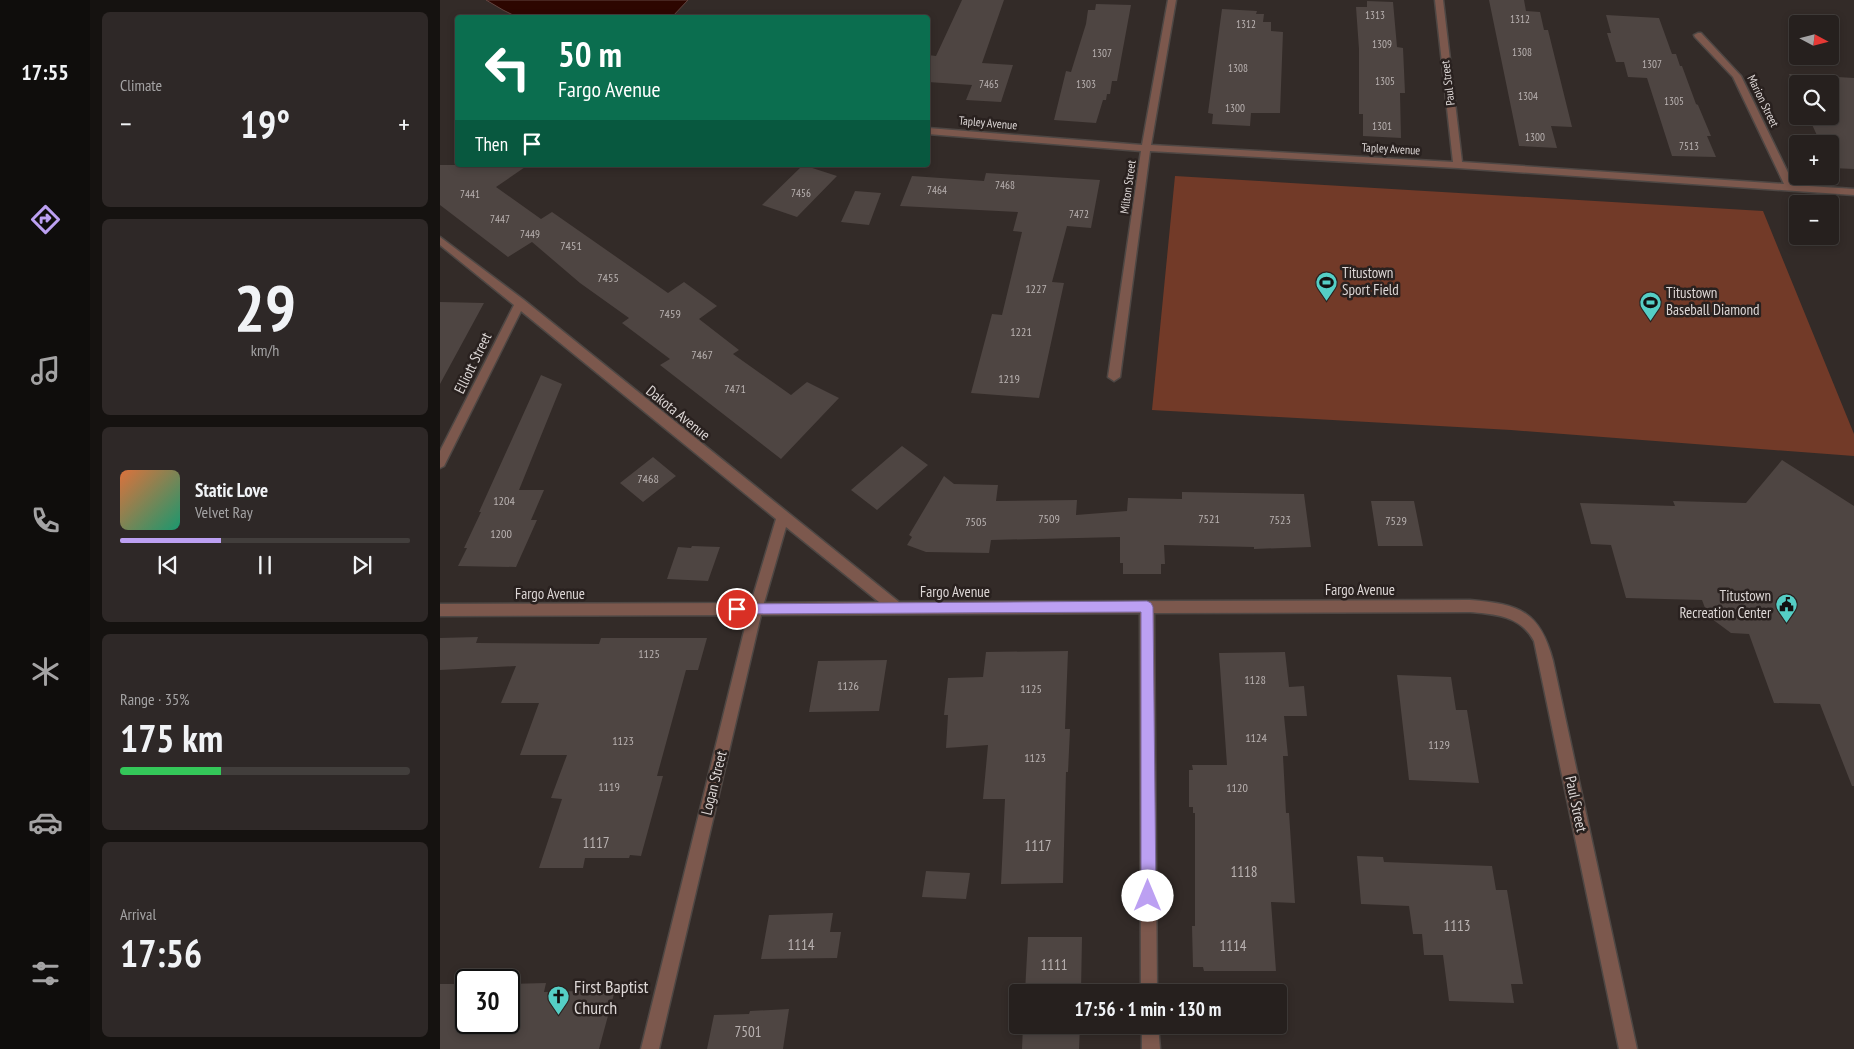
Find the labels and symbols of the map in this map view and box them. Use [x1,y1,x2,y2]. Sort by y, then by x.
house number: 1313 [1365,8,1385,22]
house number: 1312 [1510,12,1530,26]
north arrow [1789,15,1839,65]
house number: 1312 [1236,17,1256,31]
house number: 1309 [1372,37,1392,51]
house number: 1308 [1512,45,1532,59]
house number: 1307 [1092,46,1112,60]
house number: 1307 [1642,57,1662,71]
street label: Paul Street [1437,59,1458,106]
house number: 1308 [1228,61,1248,75]
street label: Marion Street [1744,72,1783,130]
house number: 1305 [1375,74,1395,88]
house number: 7465 [979,77,999,91]
house number: 1303 [1076,77,1096,91]
house number: 1304 [1518,89,1538,103]
house number: 1305 [1664,94,1684,108]
house number: 1300 [1225,101,1245,115]
street label: Tapley Avenue [958,112,1018,133]
house number: 1301 [1372,119,1392,133]
house number: 1300 [1525,130,1545,144]
street label: Tapley Avenue [1361,139,1421,158]
house number: 7513 [1679,139,1699,153]
street label: Milton Street [1116,158,1139,215]
house number: 7468 [995,178,1015,192]
house number: 7464 [927,183,947,197]
house number: 7456 [791,186,811,200]
house number: 7441 [460,187,480,201]
house number: 7472 [1069,207,1089,221]
house number: 7447 [490,212,510,226]
house number: 7449 [520,227,540,241]
house number: 7451 [560,238,582,253]
place label: Titustown Sport Field [1342,263,1399,299]
house number: 7455 [597,270,619,285]
sports icon: Titustown Sport Field [1314,270,1338,301]
house number: 1227 [1025,281,1047,296]
place label: Titustown Baseball Diamond [1666,283,1759,319]
sports icon: Titustown Baseball Diamond [1638,290,1662,321]
house number: 7459 [659,306,681,321]
house number: 1221 [1010,324,1032,339]
street label: Elliott Street [450,329,495,396]
house number: 7467 [691,347,713,362]
house number: 1219 [998,371,1020,386]
street label: Dakota Avenue [642,381,714,444]
house number: 7471 [724,381,746,396]
house number: 7468 [637,471,659,486]
house number: 1204 [493,493,515,508]
house number: 7509 [1038,511,1060,526]
house number: 7521 [1198,511,1220,526]
house number: 7523 [1269,512,1291,527]
house number: 7529 [1385,513,1407,528]
house number: 7505 [965,514,987,529]
house number: 1200 [490,526,512,541]
street label: Fargo Avenue [1325,580,1395,599]
street label: Fargo Avenue [920,582,990,601]
street label: Fargo Avenue [515,584,585,603]
place label: Titustown Recreation Center [1679,586,1772,622]
pin [716,588,758,630]
public building icon: Titustown Recreation Center [1775,593,1799,624]
house number: 1125 [638,646,660,661]
house number: 1128 [1244,672,1266,687]
house number: 1126 [837,678,859,693]
house number: 1125 [1020,681,1042,696]
house number: 1124 [1245,730,1267,745]
house number: 1123 [612,733,634,748]
house number: 1129 [1428,737,1450,752]
street label: Logan Street [696,749,731,817]
house number: 1123 [1024,750,1046,765]
street label: Paul Street [1561,774,1592,834]
house number: 1119 [598,779,620,794]
house number: 1120 [1226,780,1248,795]
house number: 1117 [582,833,610,852]
house number: 1117 [1024,836,1052,855]
house number: 1118 [1230,862,1258,881]
position arrow [1121,869,1173,921]
house number: 1113 [1443,916,1471,935]
house number: 1114 [787,935,815,954]
house number: 1114 [1219,936,1247,955]
house number: 1111 [1040,955,1068,974]
speed limit sign: 30 [455,969,520,1034]
place label: First Baptist Church [574,975,649,1019]
church icon: First Baptist Church [546,985,570,1016]
house number: 7501 [734,1022,762,1041]

